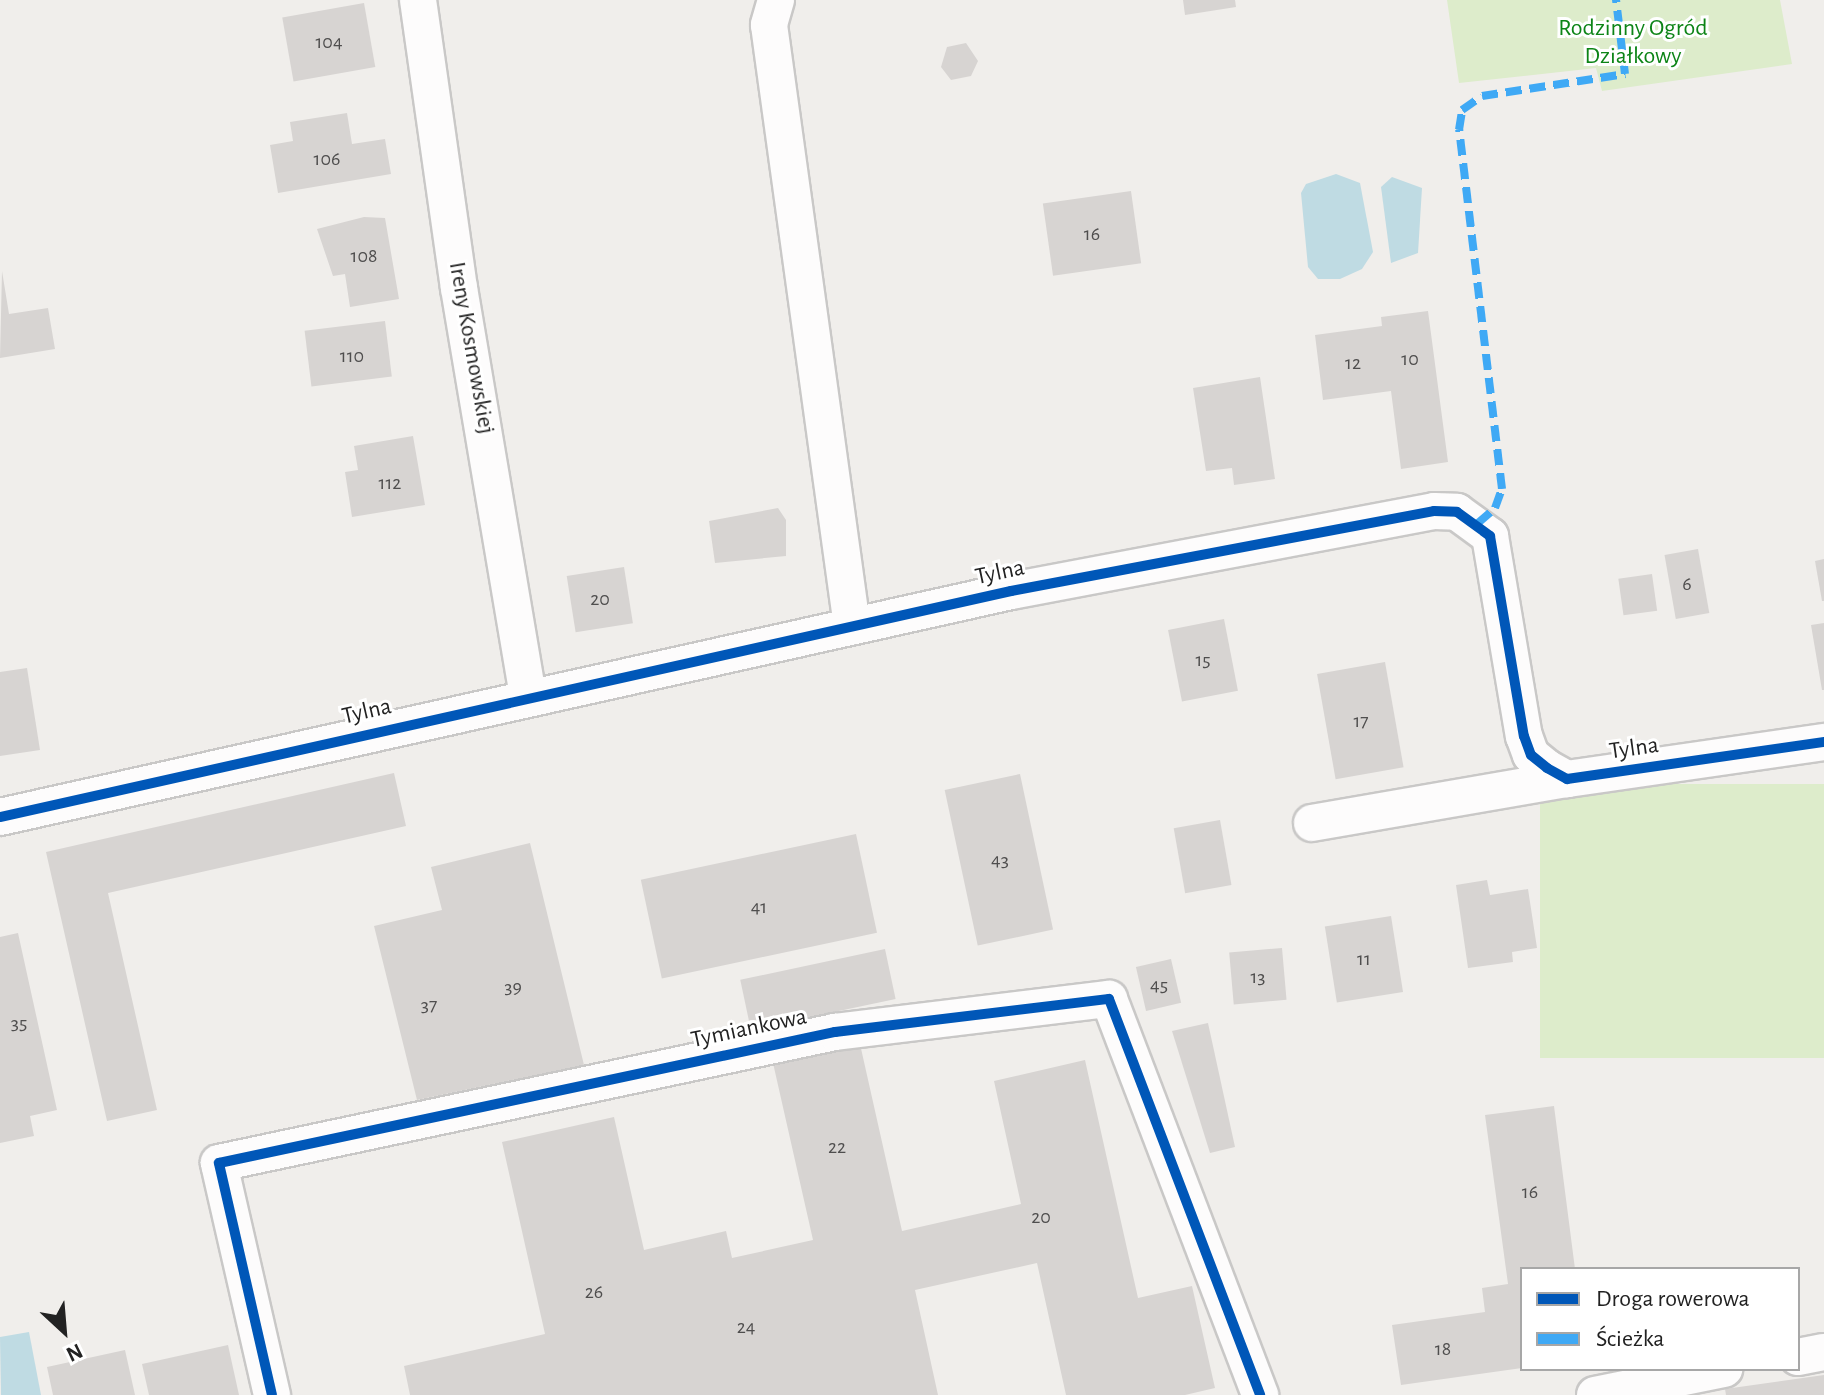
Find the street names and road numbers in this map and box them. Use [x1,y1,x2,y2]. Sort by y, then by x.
street label: Ireny Kosmowskiej [442,260,500,436]
street label: Tylna [973,554,1027,592]
street label: Tylna [339,692,395,732]
street label: Tylna [1607,731,1661,767]
street label: Tymiankowa [689,1003,809,1055]

